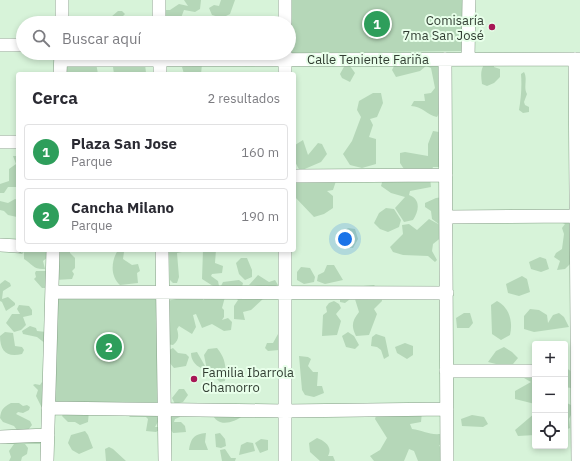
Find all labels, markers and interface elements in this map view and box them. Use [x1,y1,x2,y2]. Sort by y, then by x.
pin: 1 [364,9,390,39]
place label: Comisaría 7ma San José [403,12,484,44]
search box [16,16,296,60]
marker: Comisaría 7ma San José [487,22,497,32]
icon: search [30,27,52,49]
text: Buscar aquí [62,29,141,48]
street label: Calle Teniente Fariña [307,51,429,68]
text: Cerca [32,87,78,109]
text: 2 resultados [207,90,280,107]
text: Plaza San Jose [71,134,177,153]
text: 1 [42,144,50,161]
text: 160 m [241,144,279,161]
text: Parque [71,153,112,170]
text: Cancha Milano [71,198,174,217]
text: 2 [42,208,50,225]
text: 190 m [241,208,279,225]
text: Parque [71,217,112,234]
your location [335,229,355,249]
pin: 2 [96,332,122,362]
map controls [532,341,568,449]
button: + [532,341,568,377]
place label: Familia Ibarrola Chamorro [202,364,294,396]
marker: Familia Ibarrola Chamorro [189,374,199,384]
button: − [532,377,568,413]
button: locate [532,413,568,449]

